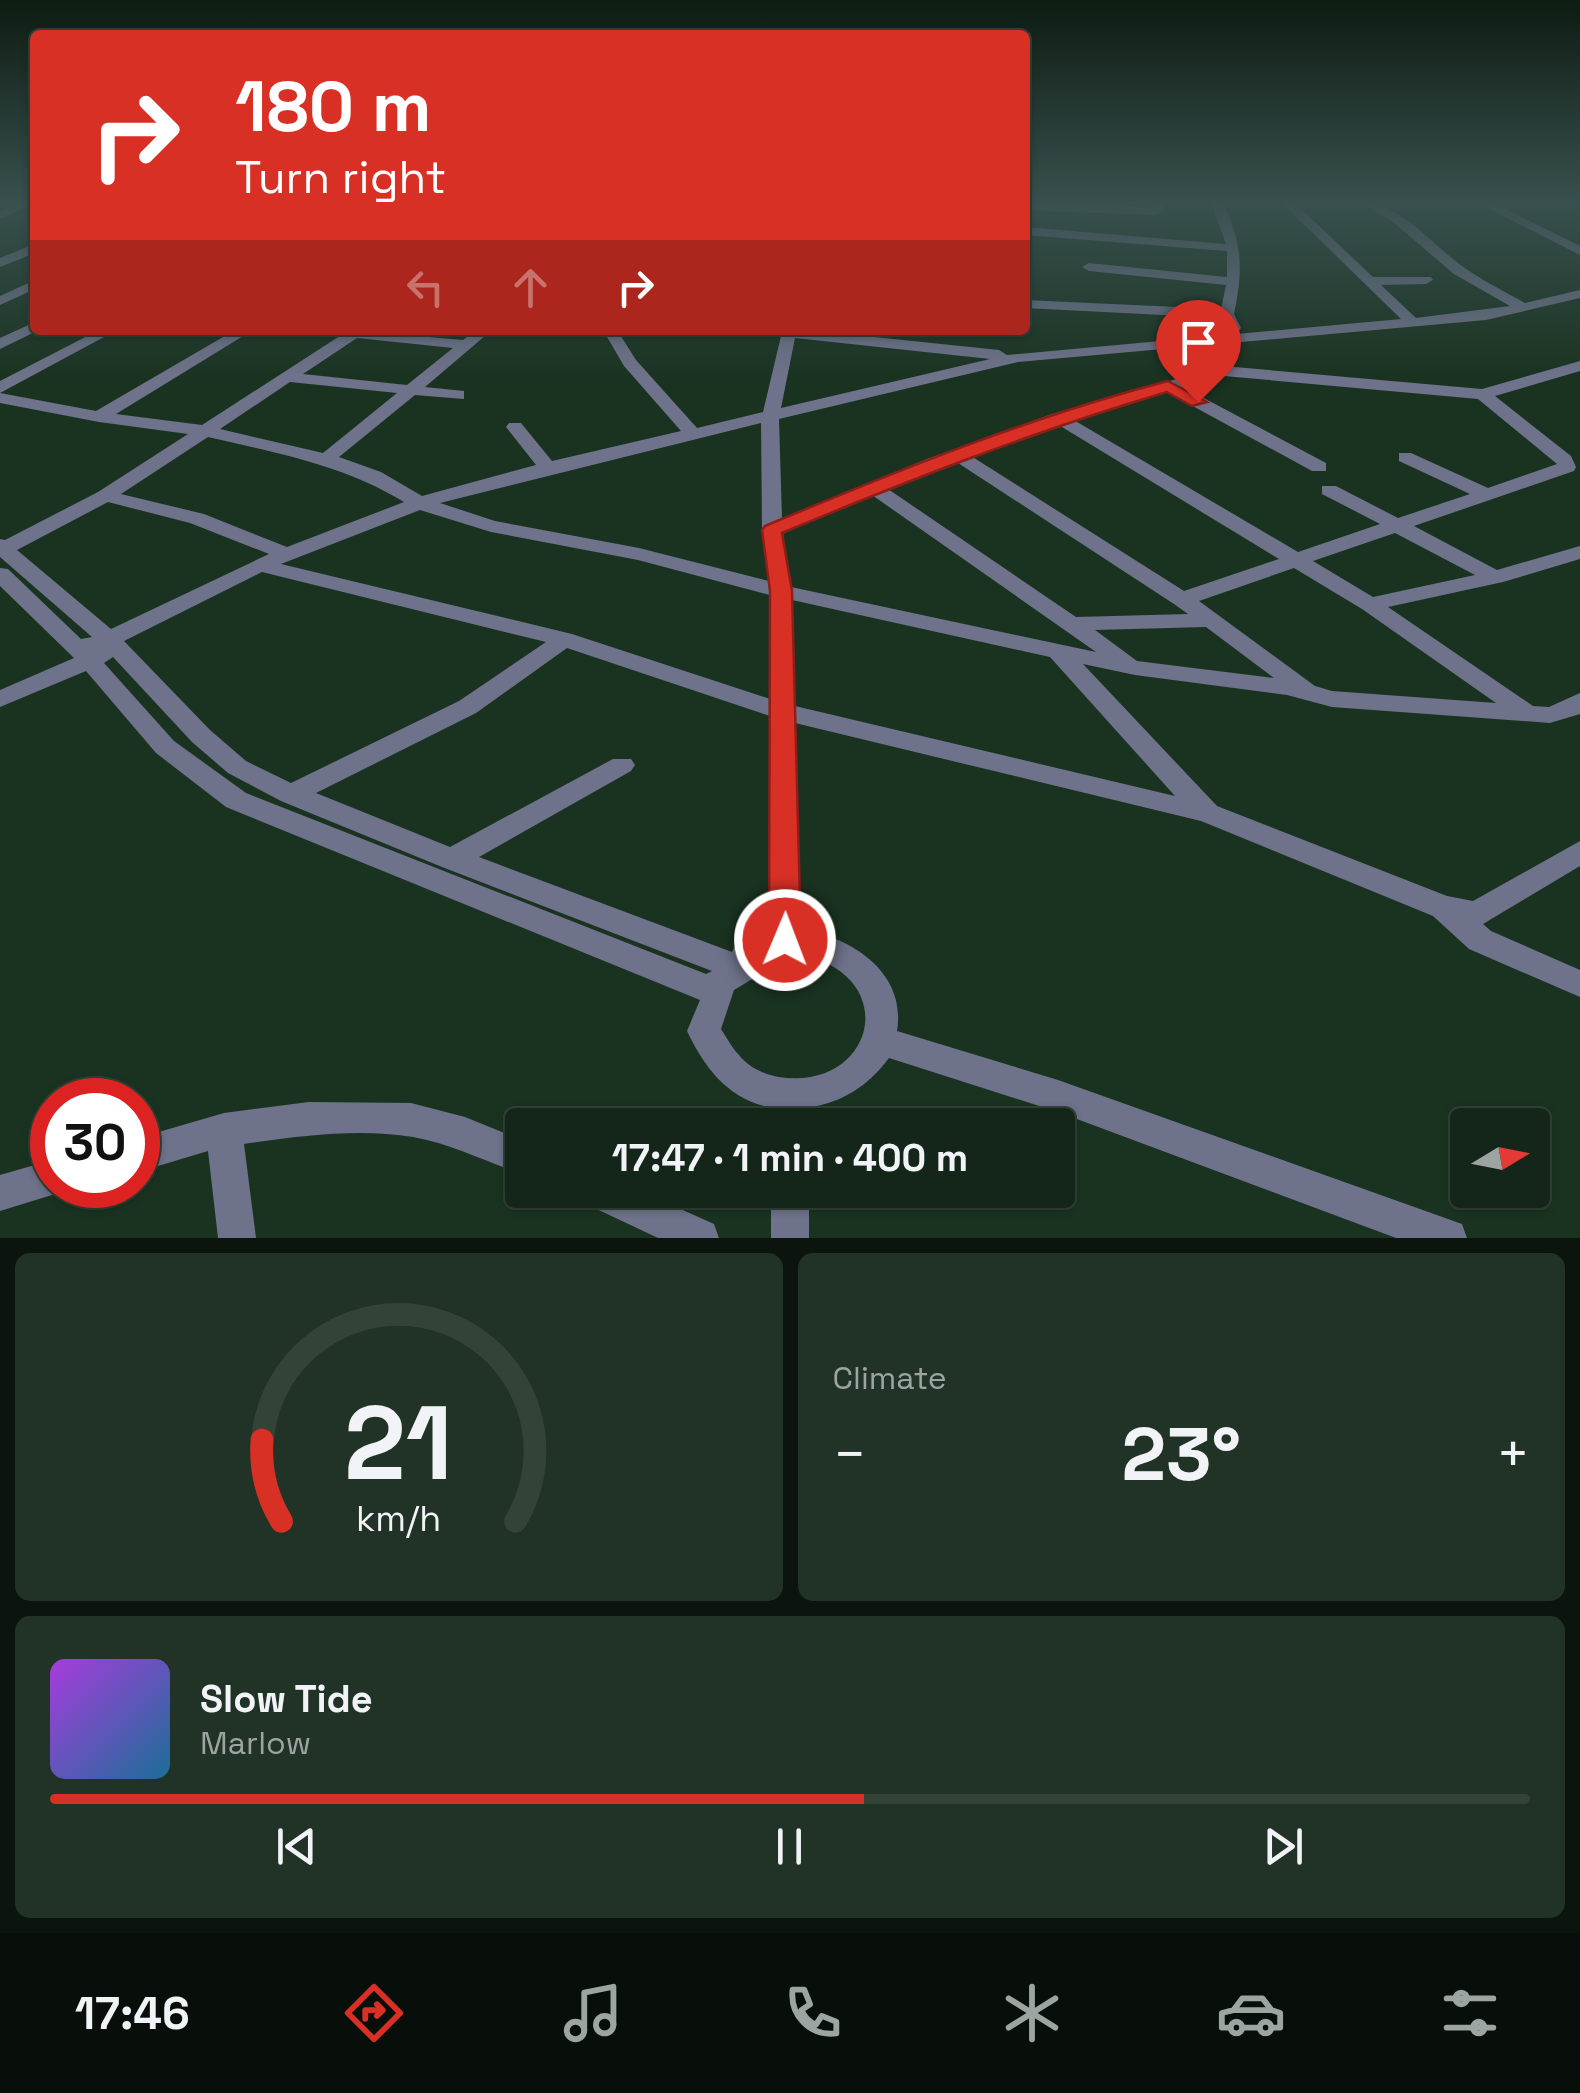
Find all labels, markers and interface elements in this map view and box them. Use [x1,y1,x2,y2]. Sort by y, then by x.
text: 180 m [235,62,432,151]
icon: right [70,70,200,200]
text: Turn right [235,149,446,206]
icon: left [398,260,453,315]
icon: ahead [503,260,558,315]
icon: right [608,260,663,315]
pin [1156,300,1241,403]
icon: arrive [1171,315,1226,370]
position arrow [733,888,837,992]
speed limit sign: 30 [30,1078,160,1208]
north arrow [1450,1108,1550,1208]
map controls [1450,1108,1550,1208]
text: 17:47 · 1 min · 400 m [612,1134,968,1182]
text: Climate [833,1358,947,1398]
text: 21 [344,1377,453,1509]
text: 23° [1121,1406,1241,1502]
text: − [833,1419,867,1489]
text: + [1496,1419,1530,1489]
text: km/h [356,1496,441,1541]
text: Slow Tide [200,1675,373,1723]
text: Marlow [200,1723,311,1763]
icon: previous [269,1819,324,1874]
icon: pause [762,1819,817,1874]
icon: next [1256,1819,1311,1874]
icon: directions [339,1978,409,2048]
icon: music [558,1978,628,2048]
icon: phone [778,1978,848,2048]
icon: climate [997,1978,1067,2048]
icon: car [1216,1978,1286,2048]
icon: filters [1435,1978,1505,2048]
text: 17:46 [75,1985,190,2042]

